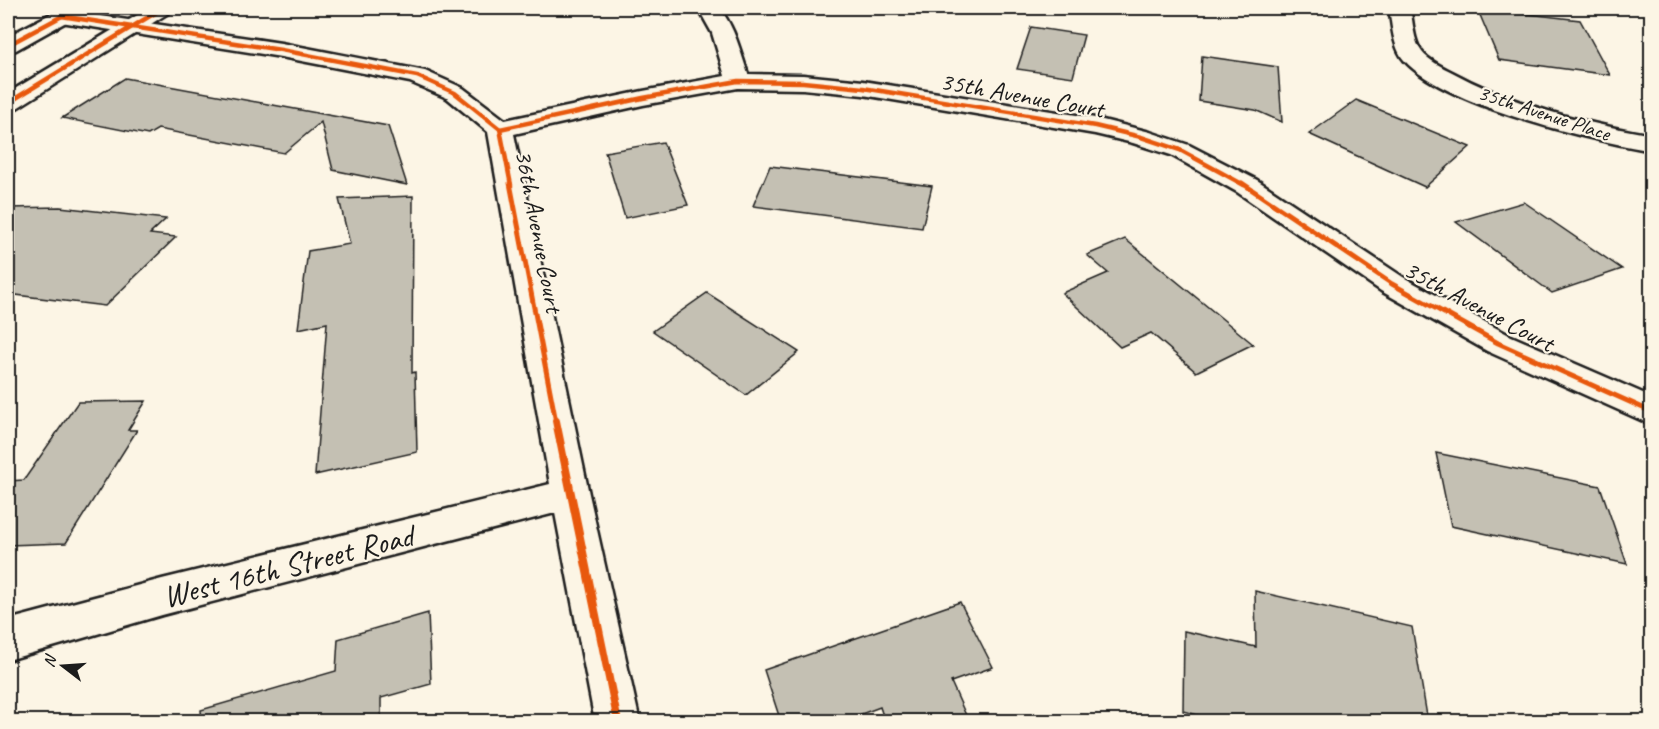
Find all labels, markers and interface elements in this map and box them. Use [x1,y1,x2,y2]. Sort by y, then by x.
street label: 35th Avenue Court [938,64,1109,126]
street label: 35th Avenue Place [1474,78,1615,148]
street label: 36th Avenue Court [507,147,571,318]
street label: 35th Avenue Court [1398,253,1562,360]
street label: West 16th Street Road [159,514,422,617]
north arrow [33,636,93,696]
text: N [39,651,62,670]

